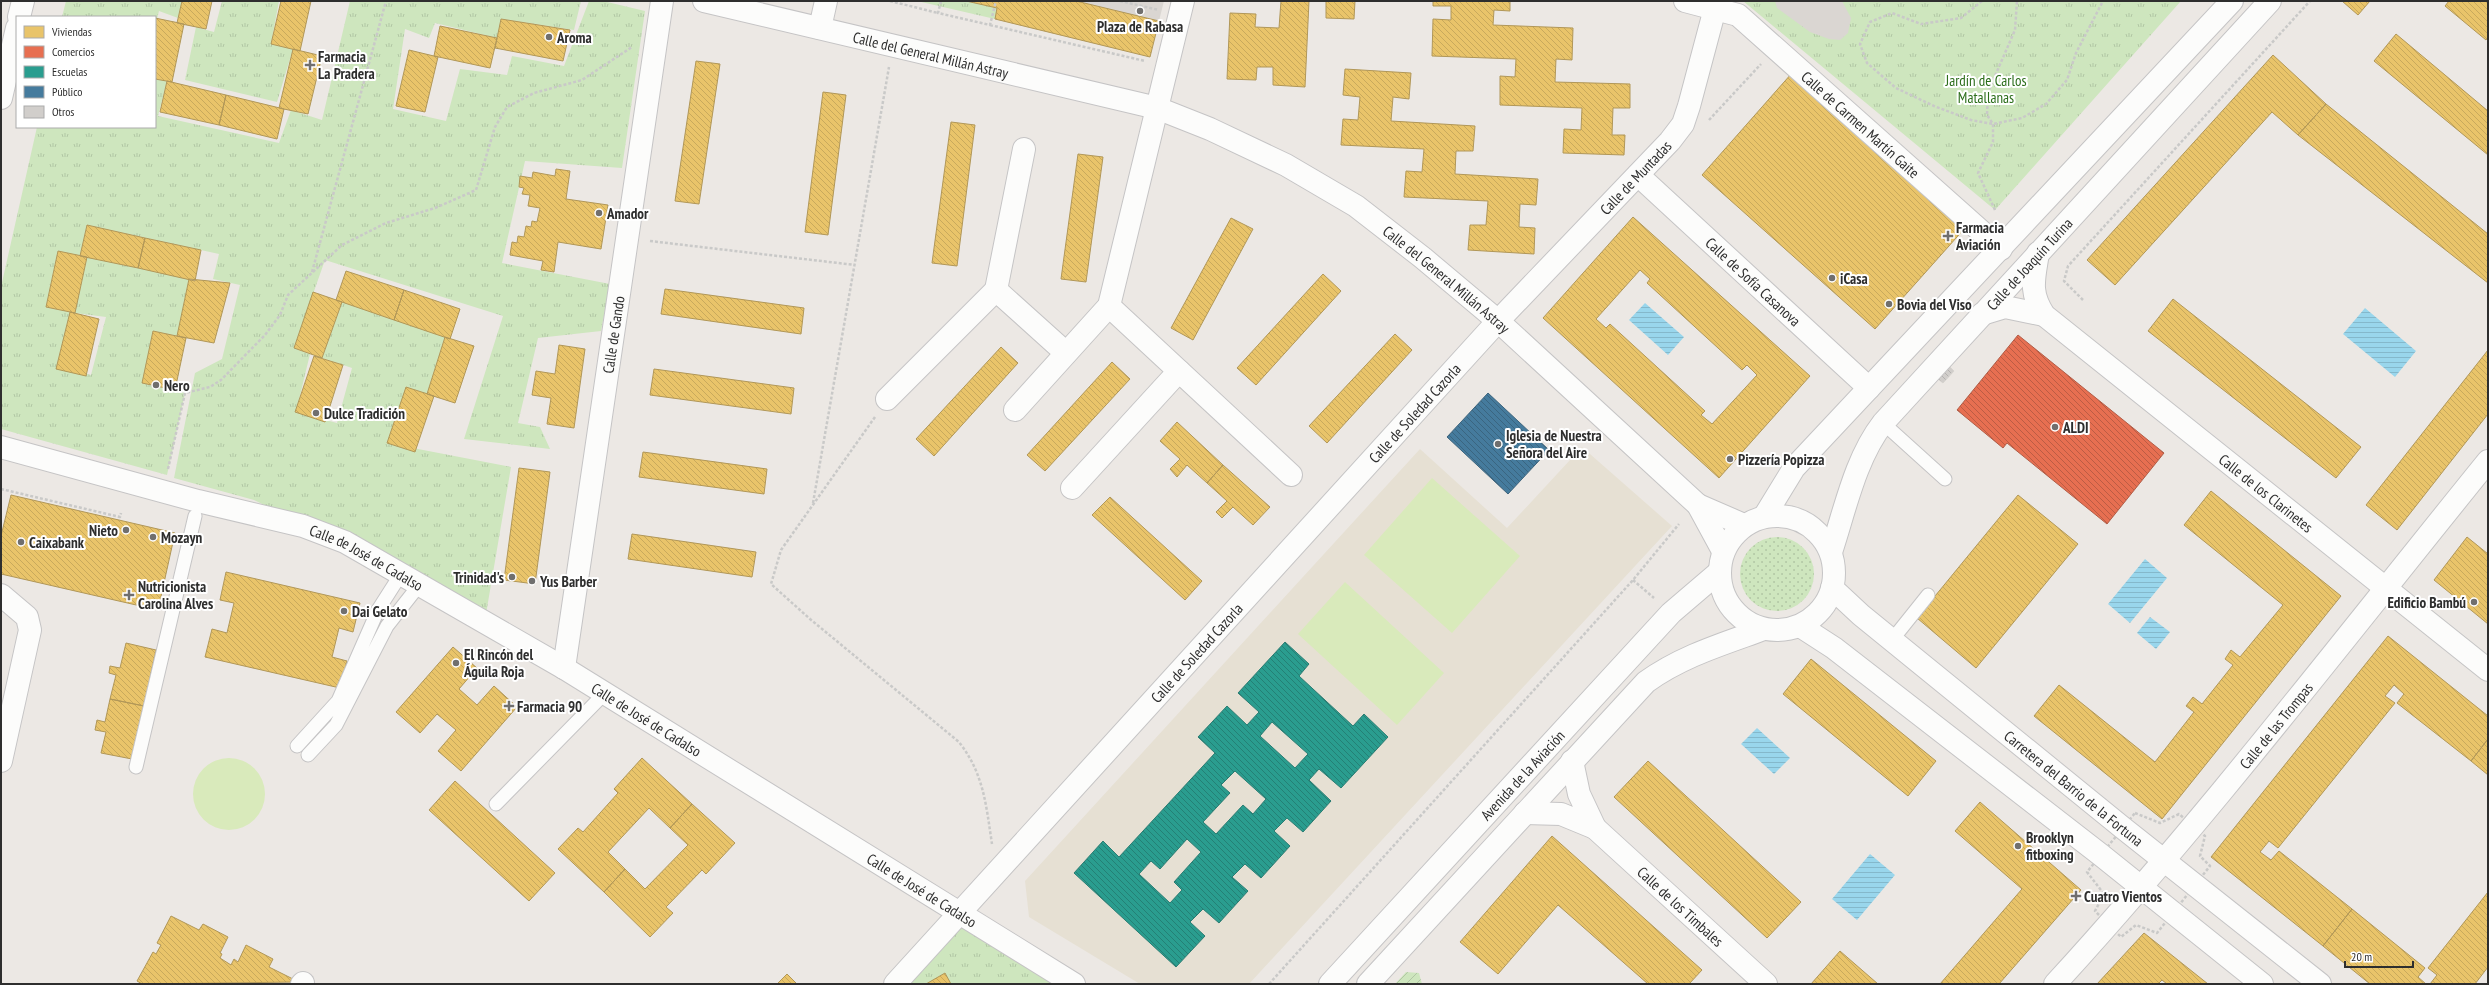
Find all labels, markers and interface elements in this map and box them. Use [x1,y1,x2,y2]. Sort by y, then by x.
marker: Plaza de Rabasa [1135,6,1145,16]
legend [16,16,156,128]
place label: Plaza de Rabasa [1097,17,1183,36]
text: Viviendas [51,24,92,39]
street label: Calle del General Millán Astray [851,27,1011,82]
place label: Aroma [556,28,592,47]
marker: Aroma [544,32,554,42]
text: Comercios [52,44,95,59]
place label: Farmacia La Pradera [318,47,375,83]
marker: Farmacia La Pradera [305,60,315,70]
text: Escuelas [52,64,87,79]
street label: Calle de Carmen Martín Gaite [1798,67,1924,182]
park label: Jardín de Carlos Matallanas [1945,71,2026,107]
text: Público [52,84,82,99]
text: Otros [52,104,74,119]
street label: Calle de Muntadas [1596,136,1675,218]
place label: Amador [606,204,649,223]
marker: Amador [594,208,604,218]
street label: Calle de Joaquín Turina [1982,214,2076,314]
place label: Farmacia Aviación [1955,218,2004,254]
street label: Calle del General Millán Astray [1379,221,1514,337]
marker: Farmacia Aviación [1943,231,1953,241]
street label: Calle de Sofía Casanova [1702,233,1805,330]
place label: iCasa [1840,269,1868,288]
marker: iCasa [1827,273,1837,283]
street label: Calle de Gando [598,295,628,375]
place label: Bovia del Viso [1897,295,1972,314]
marker: Bovia del Viso [1884,299,1894,309]
street label: Calle de Soledad Cazorla [1364,359,1464,467]
place label: Nero [164,376,190,395]
marker: Nero [151,380,161,390]
place label: Dulce Tradición [324,404,405,423]
marker: Dulce Tradición [311,408,321,418]
place label: ALDI [2062,418,2088,437]
marker: ALDI [2050,422,2060,432]
place label: Iglesia de Nuestra Señora del Aire [1506,426,1602,462]
marker: Iglesia de Nuestra Señora del Aire [1493,439,1503,449]
street label: Calle de los Clarinetes [2215,449,2317,536]
place label: Pizzería Popizza [1738,450,1824,469]
marker: Pizzería Popizza [1725,454,1735,464]
street label: Calle de José de Cadalso [307,520,427,594]
place label: Nieto [89,521,118,540]
marker: Nieto [121,525,131,535]
place label: Mozayn [161,528,202,547]
marker: Mozayn [148,532,158,542]
place label: Caixabank [29,533,85,552]
marker: Caixabank [16,537,26,547]
place label: Trinidad's [453,568,504,587]
marker: Trinidad's [507,572,517,582]
place label: Yus Barber [539,572,598,591]
marker: Yus Barber [527,576,537,586]
place label: Nutricionista Carolina Alves [138,577,213,613]
marker: Nutricionista Carolina Alves [123,589,135,601]
place label: Edificio Bambú [2387,593,2466,612]
marker: Edificio Bambú [2469,597,2479,607]
street label: Calle de Soledad Cazorla [1146,599,1246,706]
place label: Dai Gelato [352,602,408,621]
marker: Dai Gelato [339,606,349,616]
place label: El Rincón del Águila Roja [463,645,533,681]
marker: El Rincón del Águila Roja [451,658,461,668]
street label: Calle de José de Cadalso [588,678,705,760]
street label: Calle de las Trompas [2235,678,2316,772]
place label: Farmacia 90 [517,697,582,716]
marker: Farmacia 90 [504,701,514,711]
street label: Avenida de la Aviación [1476,726,1568,824]
street label: Carretera del Barrio de la Fortuna [2001,726,2147,850]
place label: Brooklyn fitboxing [2026,828,2074,864]
marker: Brooklyn fitboxing [2013,841,2023,851]
street label: Calle de José de Cadalso [864,849,980,931]
street label: Calle de los Timbales [1634,862,1728,950]
place label: Cuatro Vientos [2084,887,2162,906]
marker: Cuatro Vientos [2071,891,2081,901]
scale bar [2345,943,2413,969]
text: 20 m [2351,949,2372,964]

